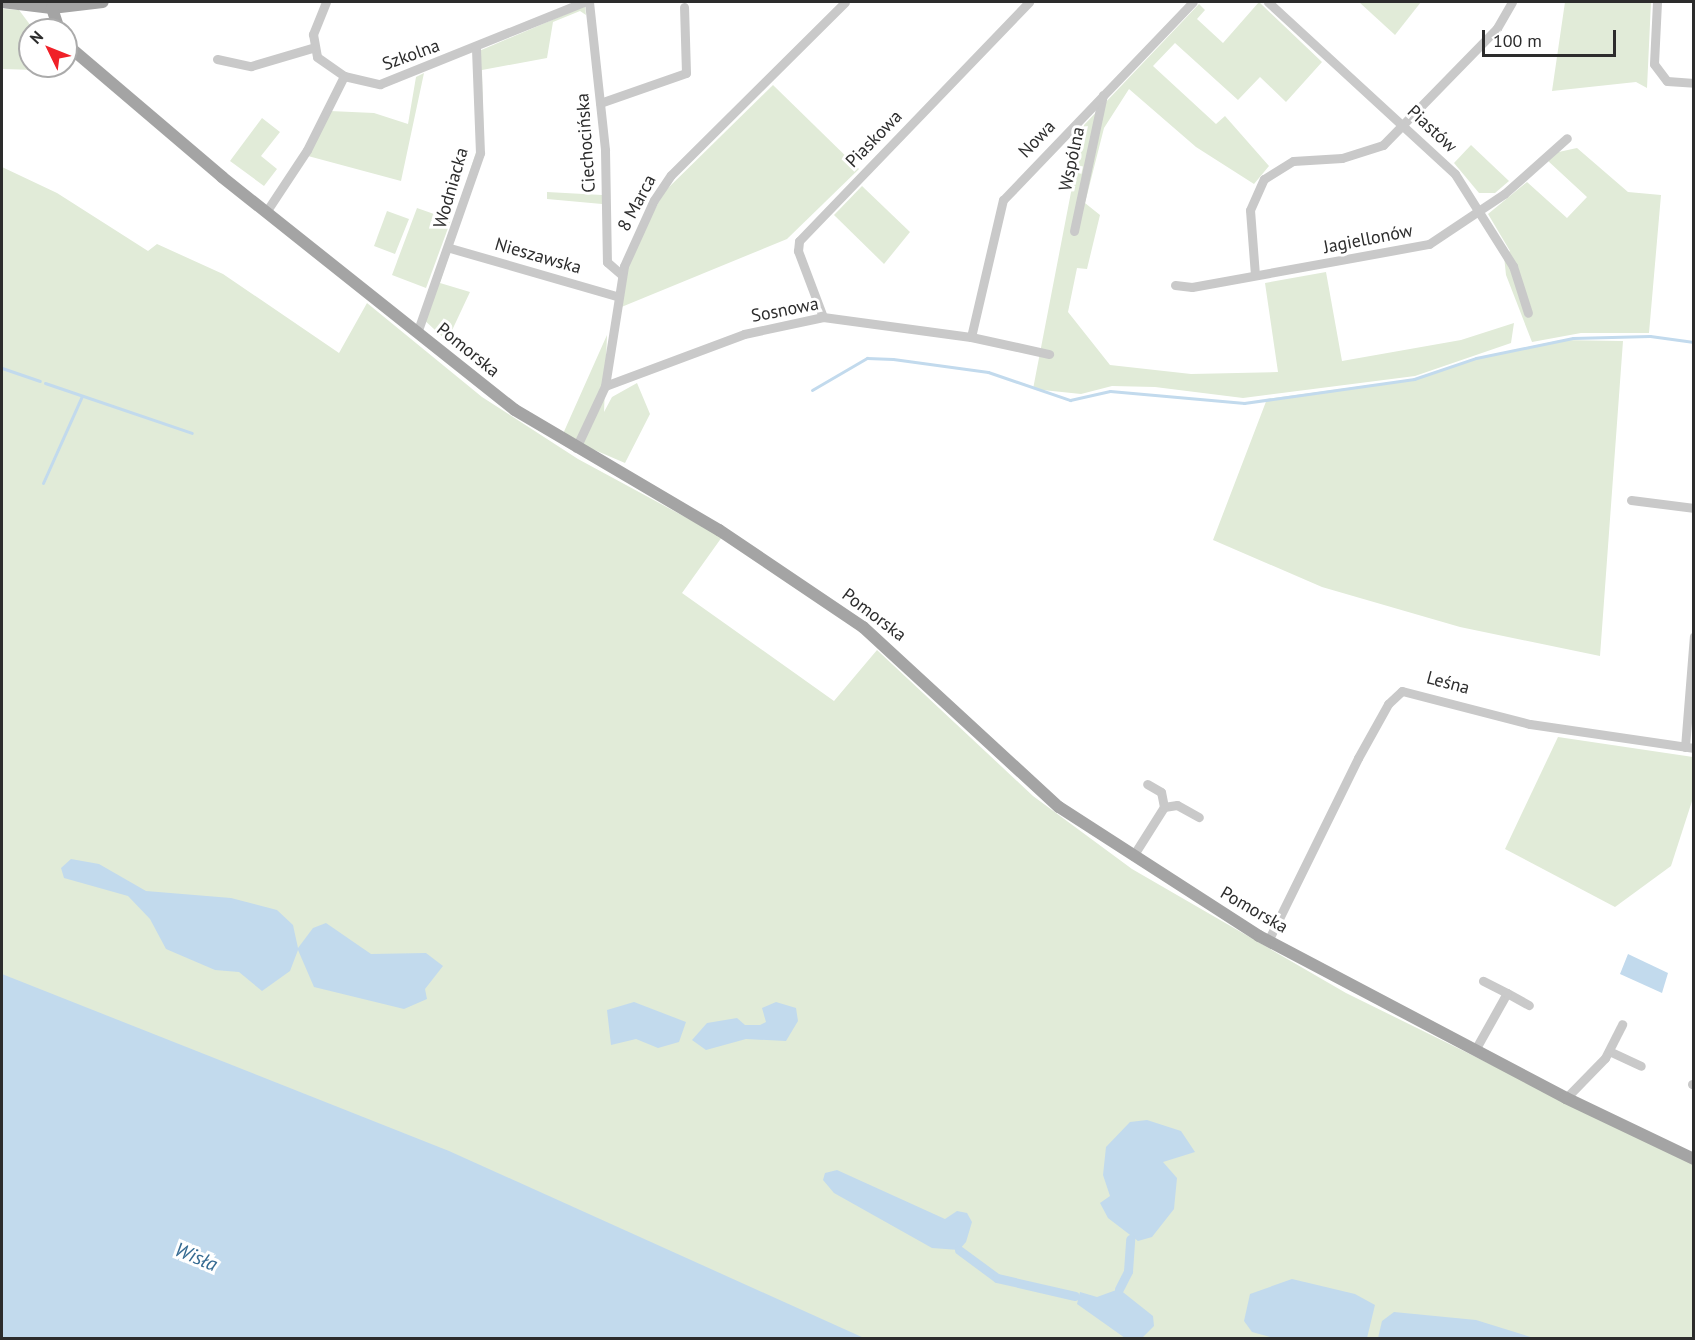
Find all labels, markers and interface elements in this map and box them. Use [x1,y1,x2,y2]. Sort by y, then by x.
north arrow [18,18,78,78]
scale bar [1485,18,1618,56]
text: N [25,26,47,48]
text: 100 m [1493,29,1542,52]
street label: Szkolna [379,35,443,75]
street label: Ciechocińska [572,93,600,193]
street label: Piastów [1403,101,1461,157]
street label: Piaskowa [841,106,907,172]
street label: Nowa [1014,116,1060,162]
street label: Wspólna [1055,125,1089,193]
street label: Wodniacka [429,145,473,231]
street label: 8 Marca [613,171,661,235]
street label: Jagiellonów [1322,220,1414,258]
street label: Nieszawska [492,233,584,279]
street label: Sosnowa [749,293,821,327]
street label: Pomorska [432,318,504,382]
street label: Pomorska [838,584,910,646]
street label: Leśna [1424,667,1472,699]
street label: Pomorska [1216,882,1292,938]
water label: Wisła [171,1237,221,1277]

